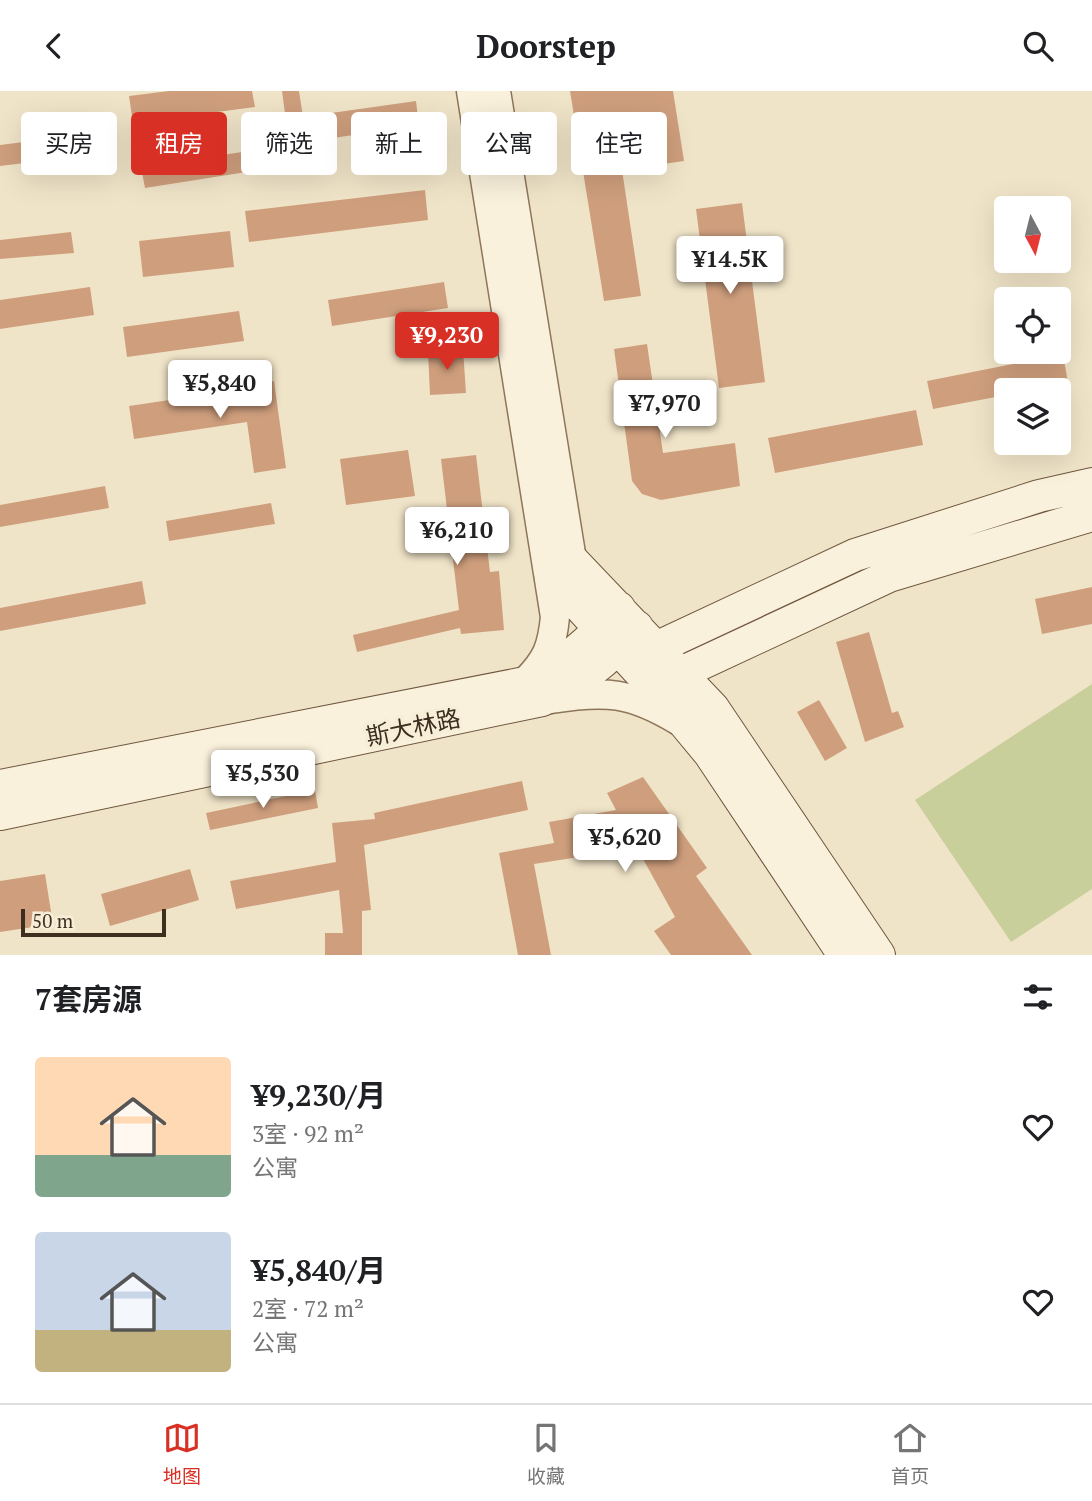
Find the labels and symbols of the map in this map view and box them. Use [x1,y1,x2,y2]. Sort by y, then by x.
north arrow [994,196,1071,273]
pin: ¥14.5K [673,237,787,296]
pin: ¥9,230 [390,313,504,372]
pin: ¥5,840 [163,361,277,420]
pin: ¥7,970 [608,381,722,440]
pin: ¥6,210 [400,507,514,567]
street label: 斯大林路 [363,701,463,753]
pin: ¥5,530 [206,751,320,810]
pin: ¥5,620 [568,815,682,874]
scale bar [21,906,166,938]

